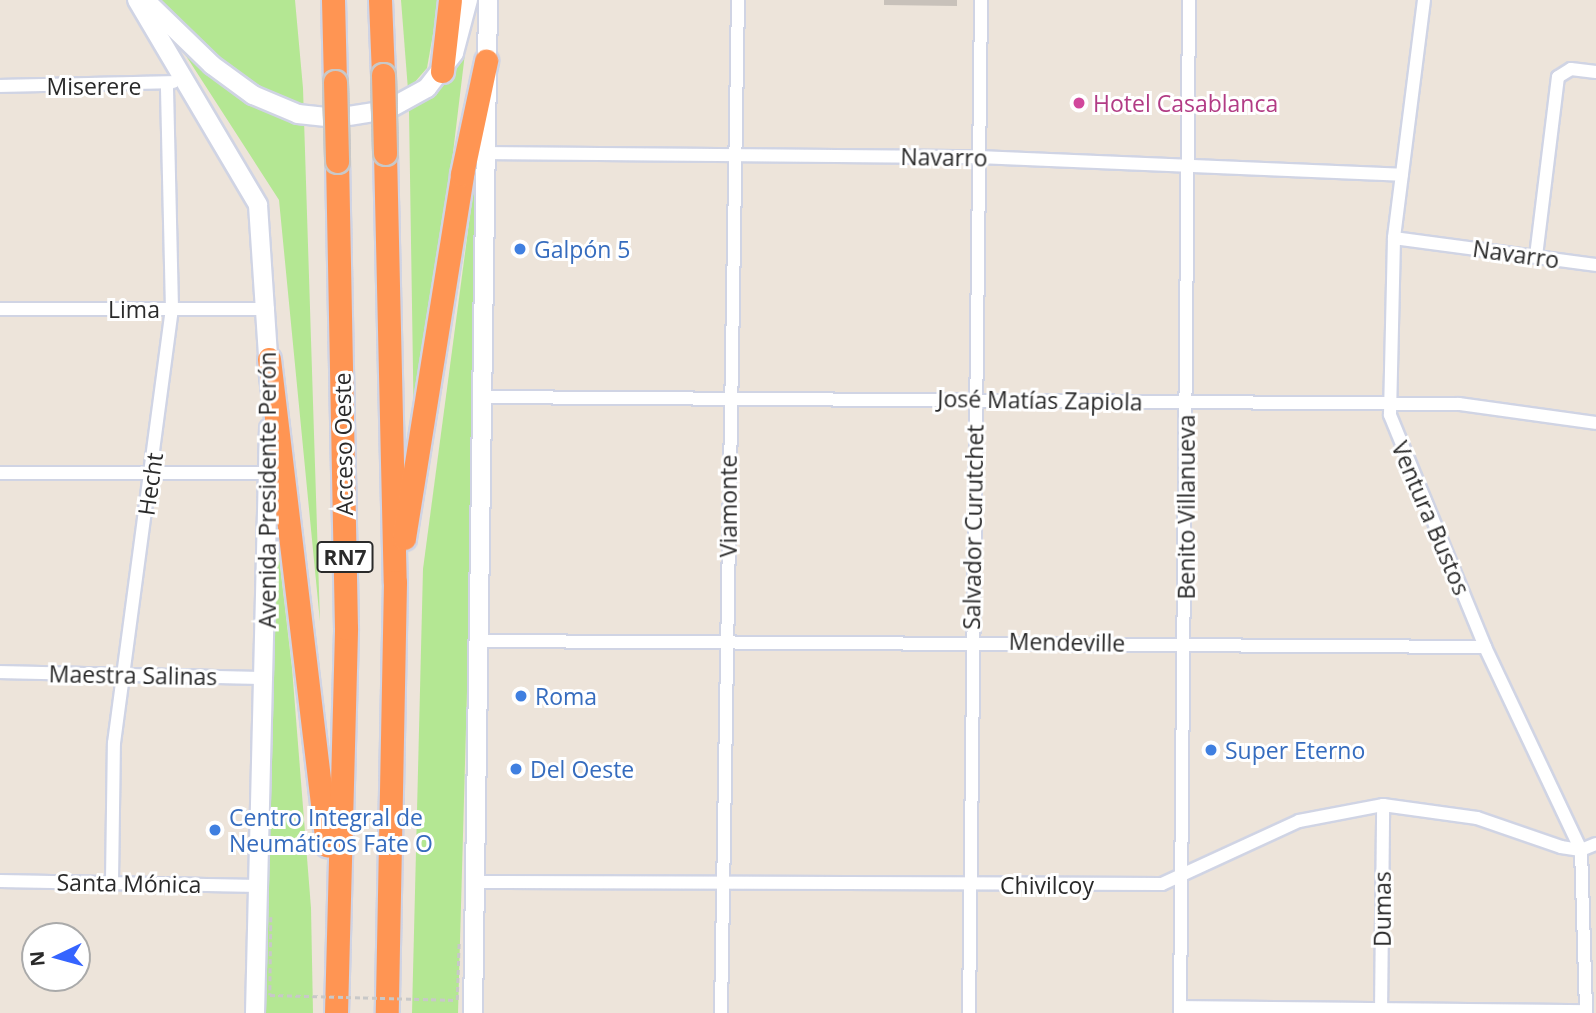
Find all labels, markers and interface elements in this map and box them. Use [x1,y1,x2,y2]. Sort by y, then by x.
street label: Miserere [47,72,141,100]
place label: Hotel Casablanca [1093,89,1278,117]
marker: Hotel Casablanca [1071,95,1087,111]
street label: Navarro [900,142,988,172]
street label: Navarro [1471,234,1561,274]
place label: Galpón 5 [534,235,630,263]
marker: Galpón 5 [512,241,528,257]
street label: Lima [108,295,160,323]
street label: Avenida Presidente Perón [253,352,281,628]
street label: Acceso Oeste [328,372,358,516]
street label: José Matías Zapiola [937,384,1143,416]
street label: Benito Villanueva [1172,415,1200,599]
street label: Salvador Curutchet [957,424,989,630]
street label: Ventura Bustos [1386,437,1476,599]
street label: Hecht [132,451,168,517]
street label: Viamonte [714,455,742,557]
road number: RN7 [315,540,375,574]
street label: Mendeville [1009,627,1125,657]
street label: Maestra Salinas [48,660,218,690]
place label: Roma [535,682,597,710]
marker: Roma [513,688,529,704]
place label: Super Eterno [1225,736,1365,764]
marker: Super Eterno [1203,742,1219,758]
place label: Del Oeste [530,755,634,783]
marker: Del Oeste [508,761,524,777]
place label: Centro Integral de Neumáticos Fate O [229,803,433,857]
marker: Centro Integral de Neumáticos Fate O [207,822,223,838]
street label: Santa Mónica [56,868,202,898]
street label: Chivilcoy [1000,871,1094,899]
street label: Dumas [1368,871,1396,947]
north arrow [21,922,91,992]
text: N [23,950,51,967]

